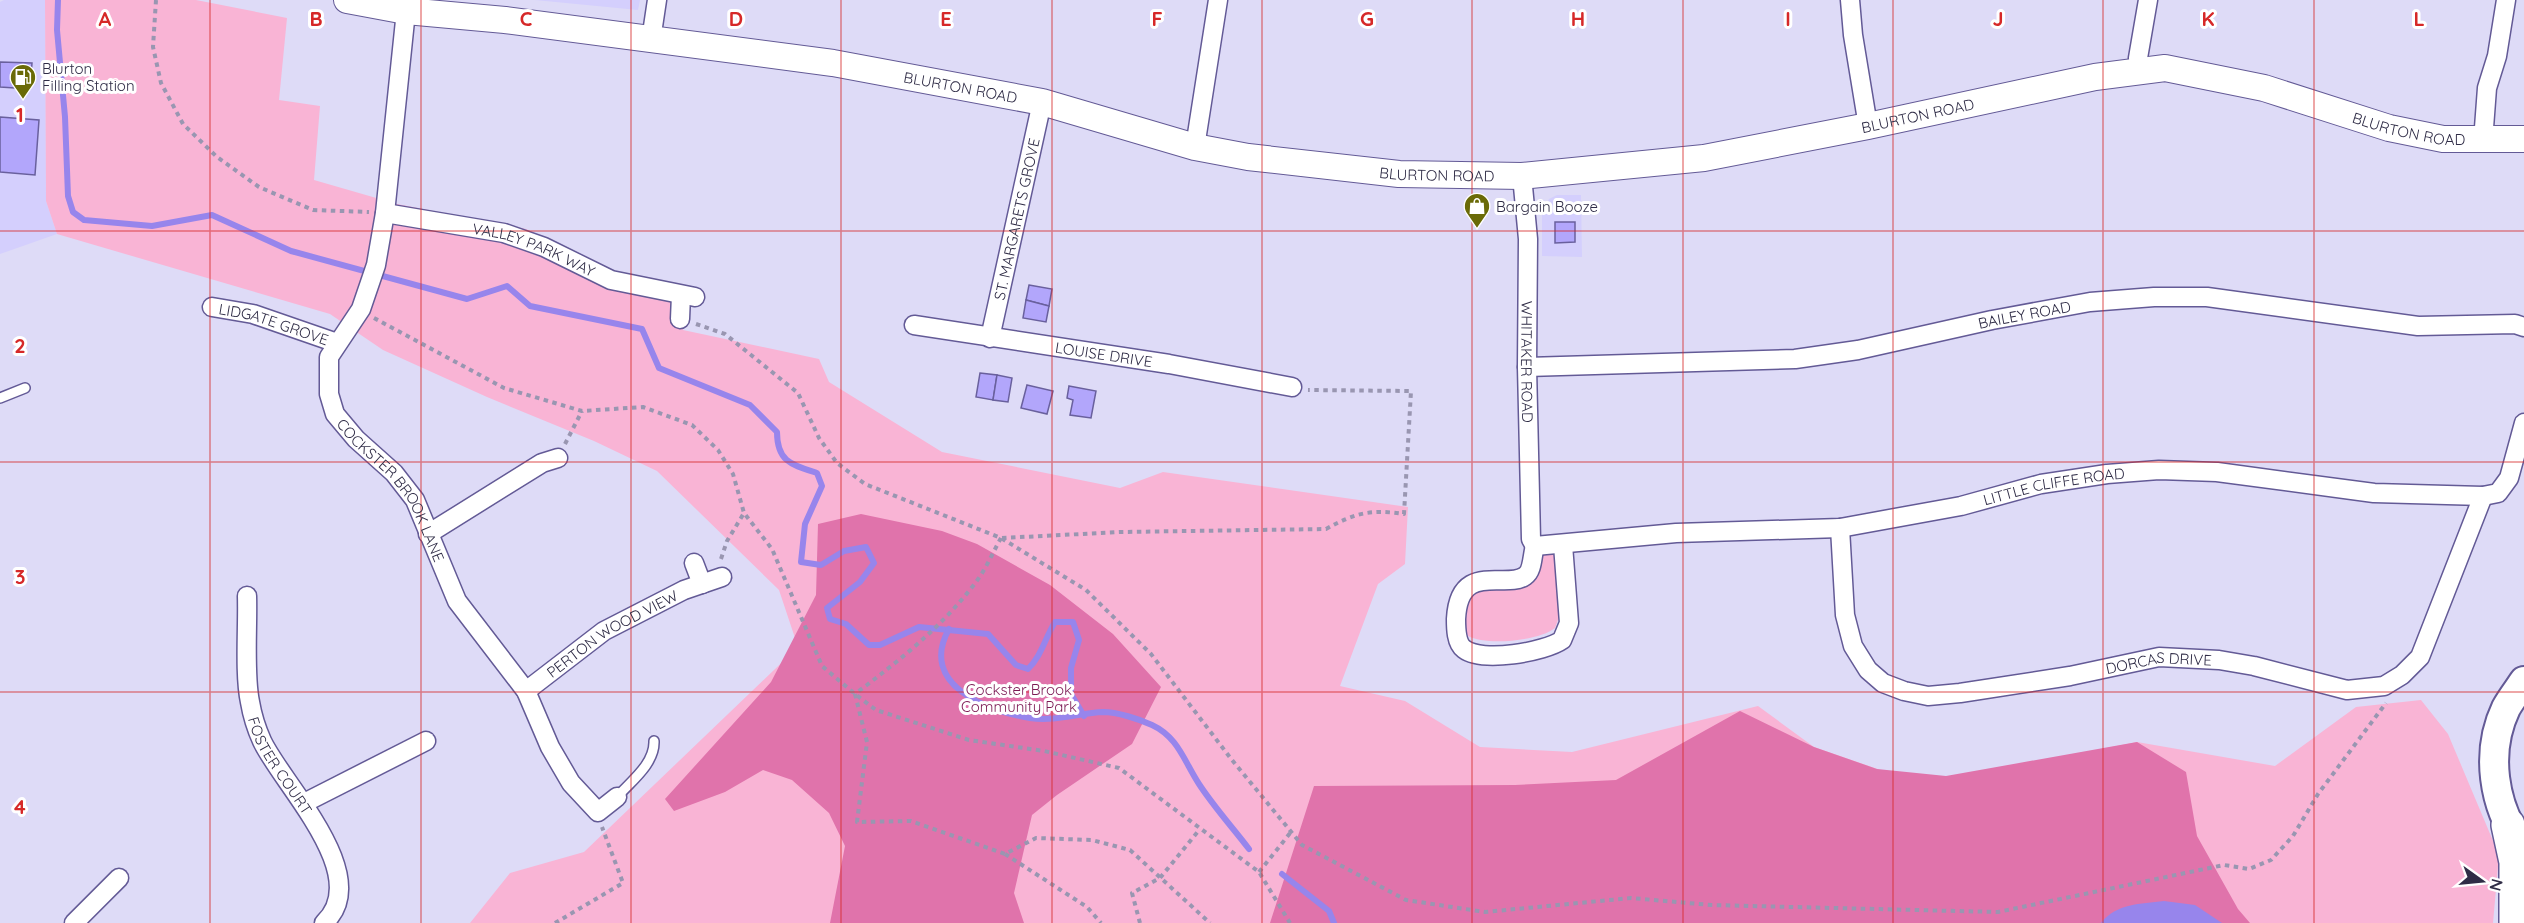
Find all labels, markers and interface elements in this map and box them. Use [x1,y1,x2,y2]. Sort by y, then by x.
text: A [99,6,112,31]
text: B [309,6,323,31]
text: C [520,6,533,31]
text: D [729,6,743,31]
text: E [940,6,952,31]
text: F [1151,6,1163,31]
text: G [1360,6,1374,31]
text: H [1571,6,1585,31]
text: I [1785,6,1791,31]
text: J [1992,6,2004,31]
text: K [2201,6,2215,31]
text: L [2413,6,2425,31]
place label: Blurton Filling Station [42,59,135,95]
fuel station icon: Blurton Filling Station [8,62,38,100]
street label: BLURTON ROAD [902,67,1019,107]
street label: BLURTON ROAD [1860,94,1976,137]
text: 1 [16,102,24,127]
street label: BLURTON ROAD [2350,107,2465,149]
street label: ST. MARGARETS GROVE [989,136,1043,302]
street label: BLURTON ROAD [1378,162,1495,185]
shop icon: Bargain Booze [1462,191,1492,229]
place label: Bargain Booze [1496,197,1598,216]
street label: VALLEY PARK WAY [471,218,599,281]
street label: BAILEY ROAD [1976,296,2073,332]
street label: LIDGATE GROVE [217,299,331,349]
street label: WHITAKER ROAD [1517,301,1538,423]
text: 2 [14,333,26,358]
street label: LOUISE DRIVE [1054,337,1154,371]
street label: COCKSTER BROOK LANE [333,414,449,565]
street label: LITTLE CLIFFE ROAD [1981,463,2125,509]
text: 3 [15,564,25,589]
street label: PERTON WOOD VIEW [543,585,681,681]
street label: DORCAS DRIVE [2104,647,2212,678]
park label: Cockster Brook Community Park [961,680,1077,716]
street label: FOSTER COURT [244,714,317,818]
text: 4 [14,794,26,819]
north arrow [2452,851,2512,911]
text: N [2485,877,2508,893]

